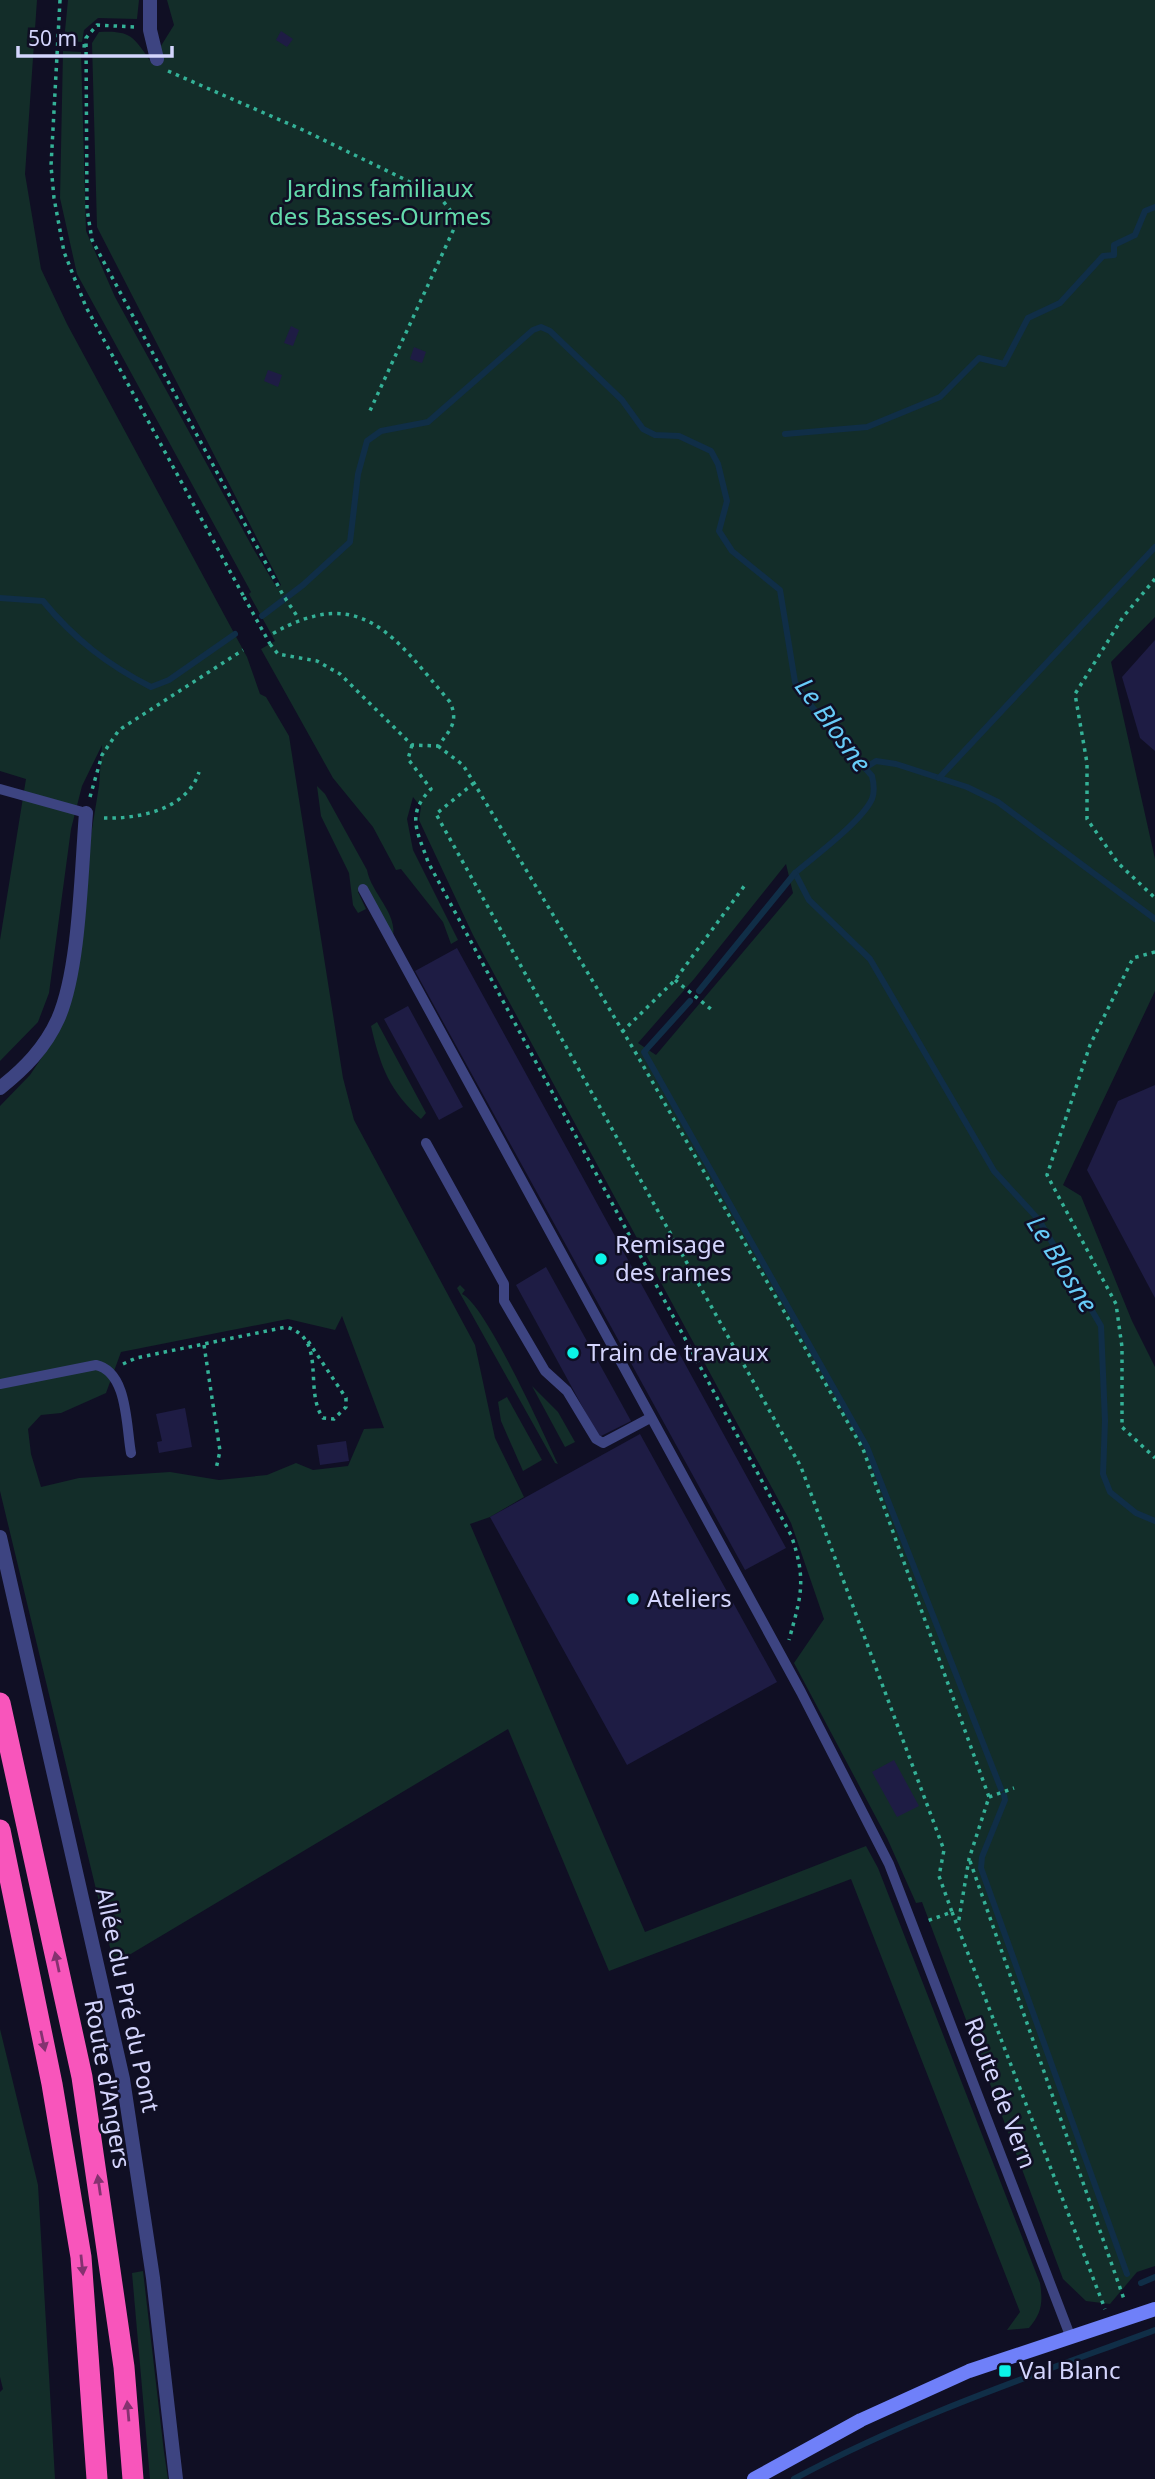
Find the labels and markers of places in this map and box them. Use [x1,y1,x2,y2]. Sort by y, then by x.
place label: Remisage des rames [615,1227,731,1288]
marker: Remisage des rames [593,1251,609,1267]
place label: Train de travaux [587,1335,769,1368]
marker: Train de travaux [565,1345,581,1361]
place label: Ateliers [647,1581,732,1614]
marker: Ateliers [625,1591,641,1607]
place label: Val Blanc [1019,2353,1120,2386]
marker: Val Blanc [997,2363,1013,2379]

